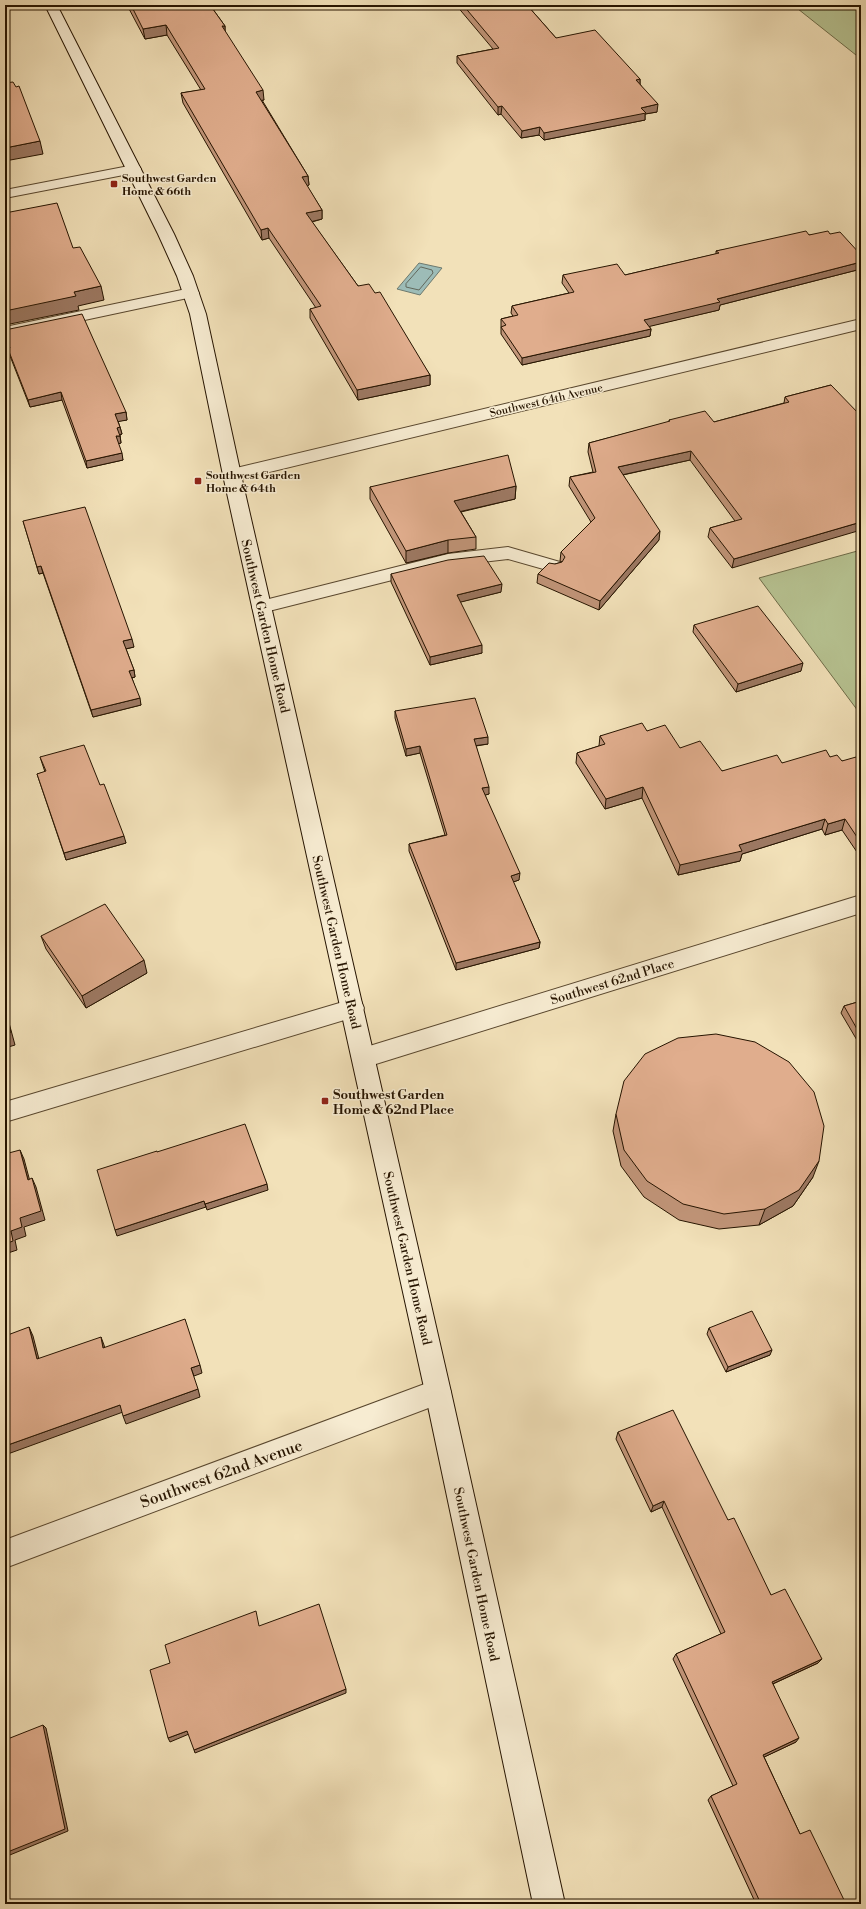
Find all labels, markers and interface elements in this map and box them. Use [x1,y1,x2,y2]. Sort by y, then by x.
place label: Southwest Garden Home & 66th [122,172,216,199]
marker: Southwest Garden Home & 66th [109,179,119,189]
street label: Southwest 64th Avenue [488,381,605,421]
place label: Southwest Garden Home & 64th [206,469,300,496]
marker: Southwest Garden Home & 64th [193,476,203,486]
street label: Southwest Garden Home Road [237,538,293,715]
street label: Southwest Garden Home Road [308,854,364,1031]
street label: Southwest 62nd Place [548,955,677,1008]
place label: Southwest Garden Home & 62nd Place [333,1087,454,1118]
marker: Southwest Garden Home & 62nd Place [320,1096,330,1106]
street label: Southwest Garden Home Road [379,1170,435,1347]
street label: Southwest 62nd Avenue [137,1435,305,1513]
street label: Southwest Garden Home Road [450,1486,502,1663]

